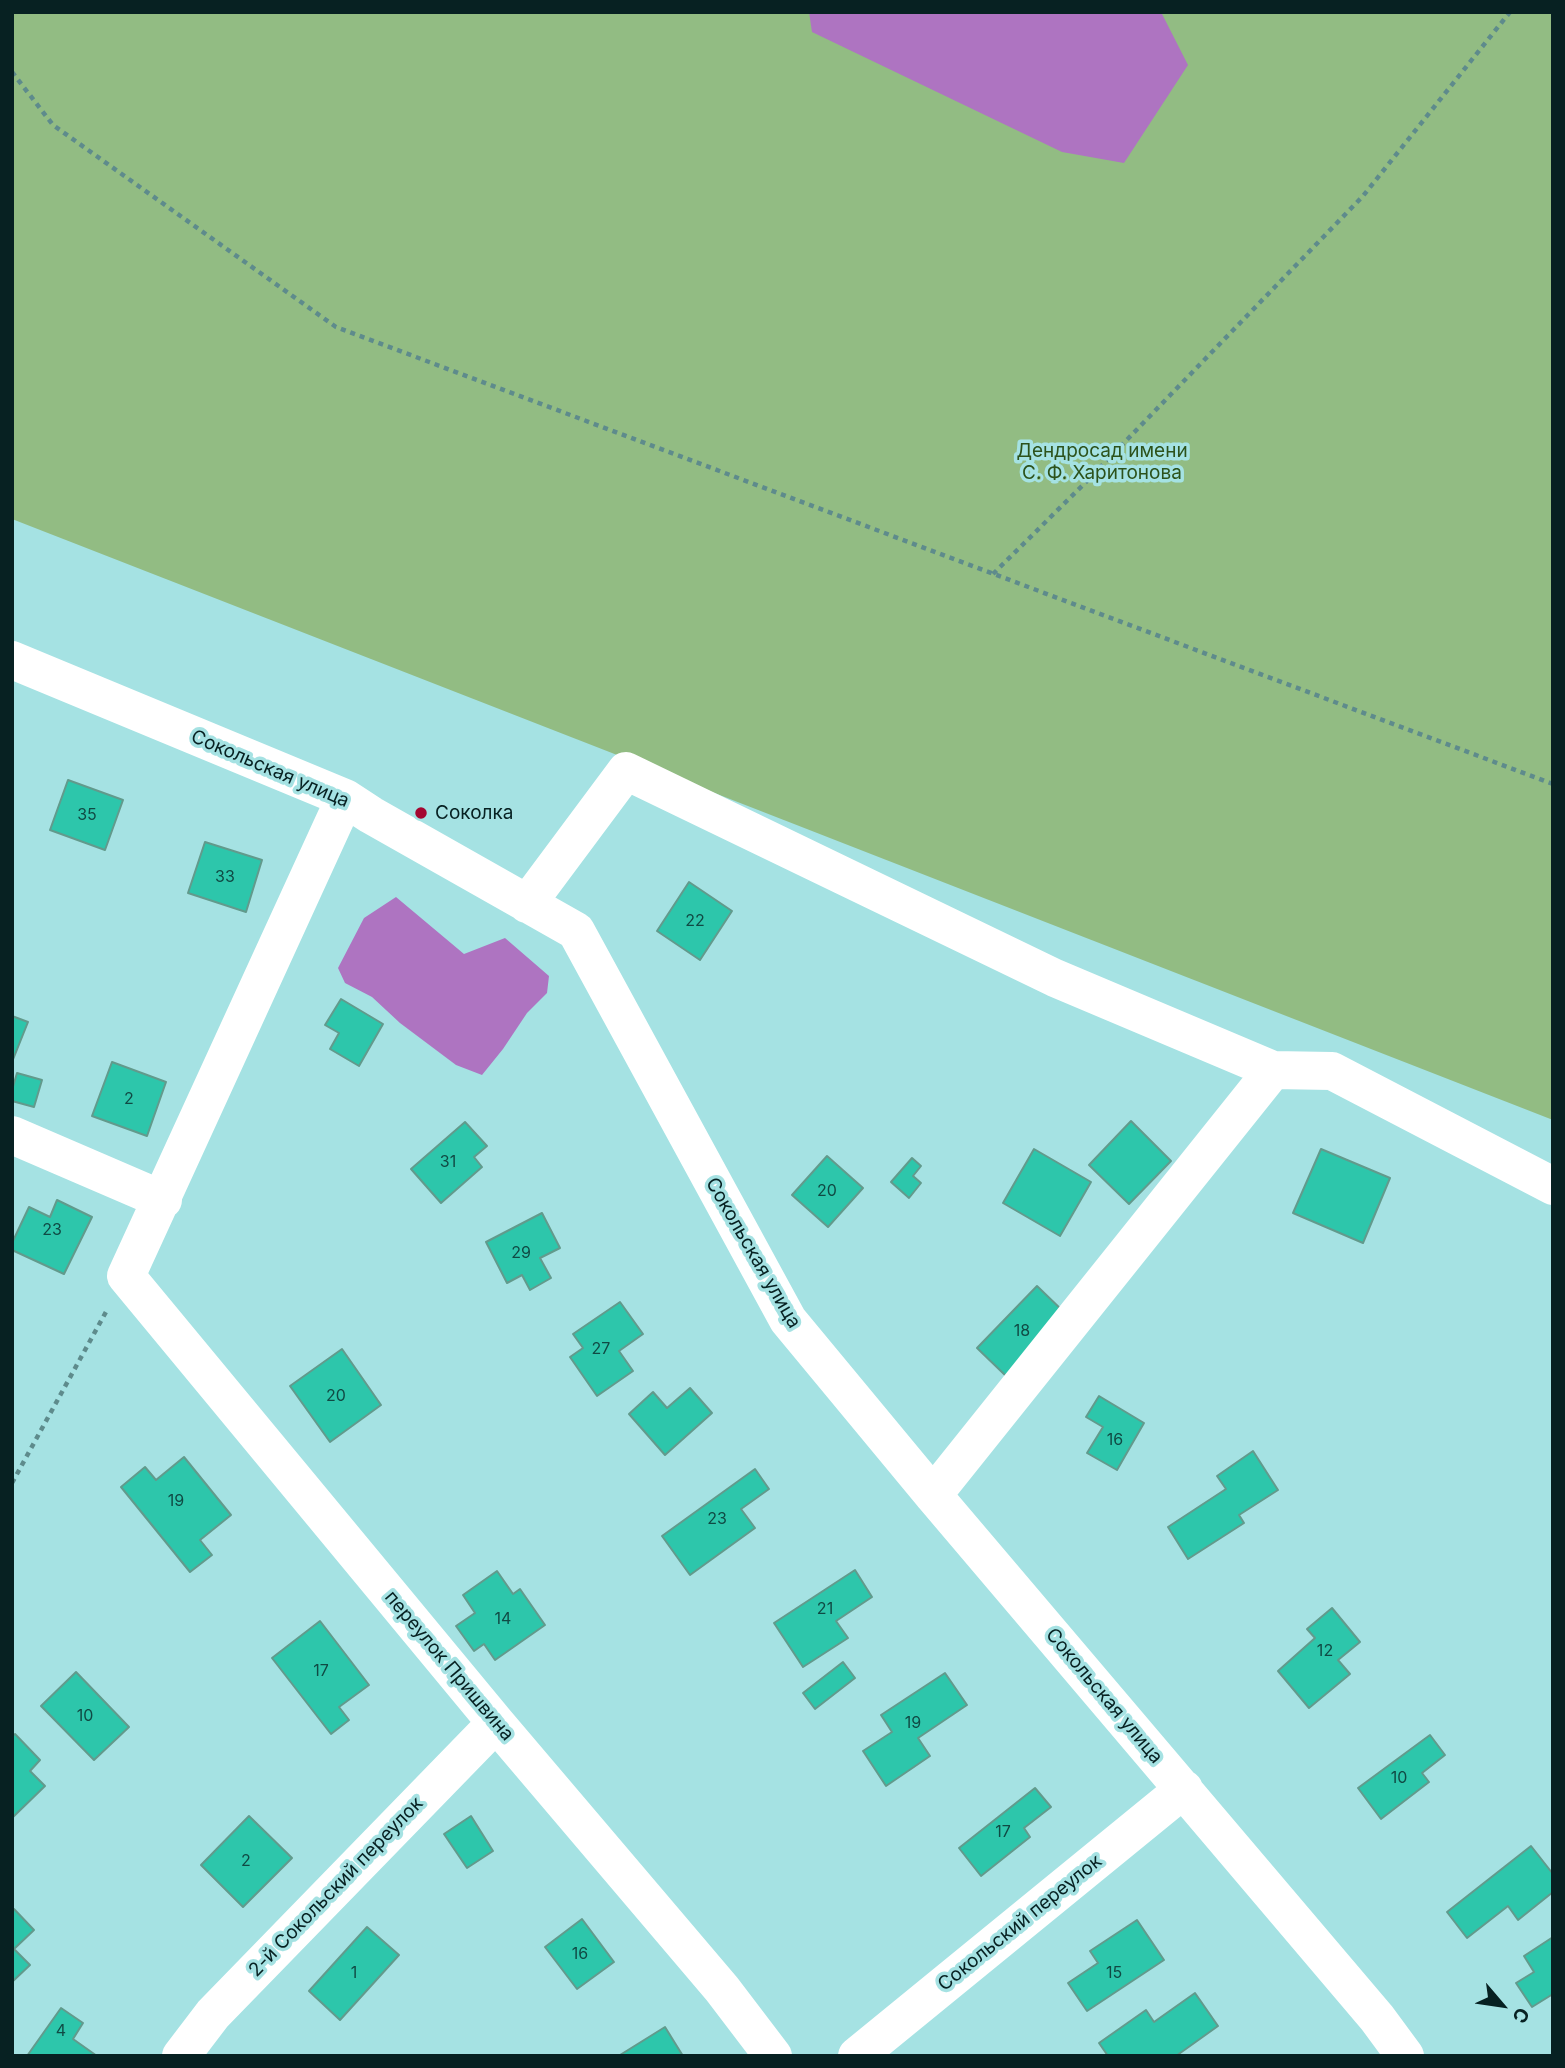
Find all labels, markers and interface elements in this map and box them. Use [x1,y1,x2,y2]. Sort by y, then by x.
park label: Дендросад имени С. Ф. Харитонова [1016,440,1188,484]
street label: Сокольская улица [187,725,353,813]
place label: Соколка [435,802,513,824]
house number: 35 [77,805,97,825]
marker: Соколка [413,805,429,821]
house number: 33 [215,867,235,887]
house number: 22 [685,911,705,931]
house number: 2 [124,1089,134,1109]
house number: 31 [440,1152,456,1172]
street label: Сокольская улица [701,1174,805,1332]
house number: 20 [817,1181,837,1201]
house number: 23 [42,1220,62,1240]
house number: 29 [511,1243,531,1263]
house number: 18 [1014,1321,1030,1341]
house number: 27 [592,1339,610,1359]
house number: 20 [326,1386,346,1406]
house number: 16 [1107,1430,1123,1450]
house number: 19 [168,1491,184,1511]
house number: 23 [707,1509,727,1529]
street label: переулок Пришвина [380,1586,518,1746]
house number: 21 [817,1599,833,1619]
house number: 14 [495,1609,511,1629]
street label: Сокольская улица [1041,1624,1167,1768]
house number: 12 [1317,1641,1333,1661]
house number: 17 [313,1661,329,1681]
house number: 10 [77,1706,93,1726]
house number: 19 [905,1713,921,1733]
house number: 10 [1391,1768,1407,1788]
street label: 2-й Сокольский переулок [244,1792,428,1982]
house number: 17 [995,1822,1011,1842]
street label: Сокольский переулок [934,1850,1106,1996]
house number: 2 [241,1851,251,1871]
house number: 16 [572,1944,588,1964]
house number: 1 [351,1963,357,1983]
house number: 15 [1106,1963,1122,1983]
north arrow [1467,1970,1537,2040]
text: С [1507,2004,1534,2027]
house number: 4 [56,2021,66,2041]

